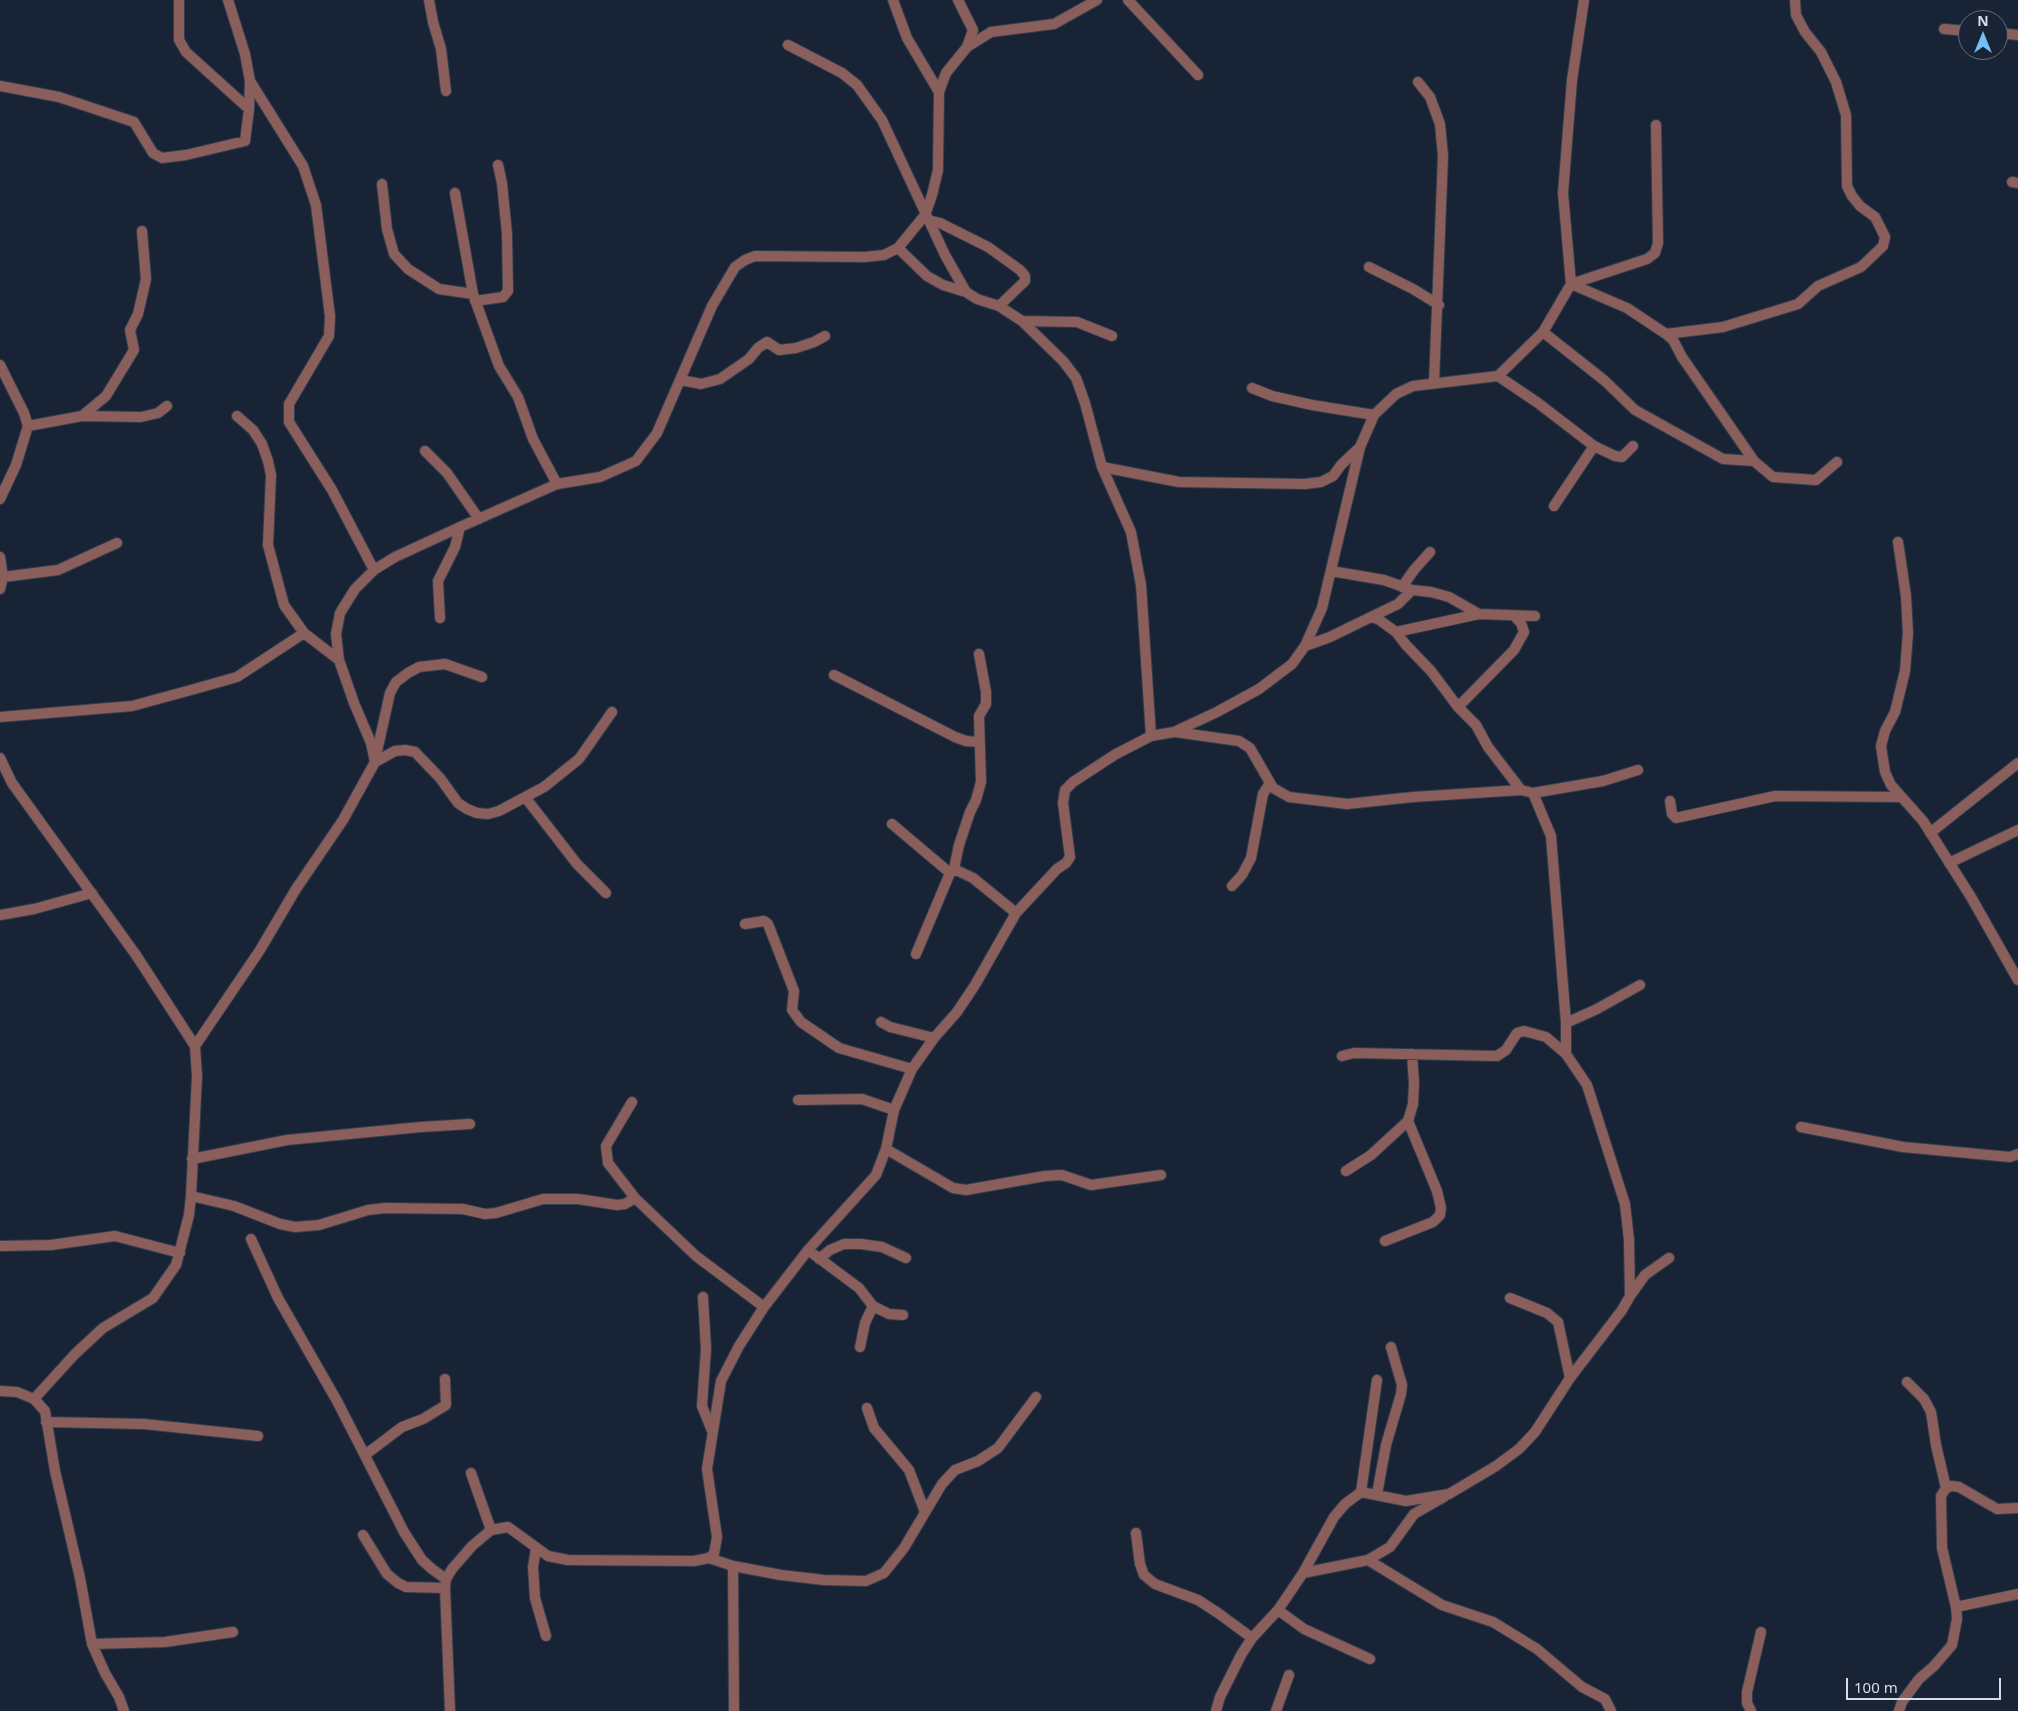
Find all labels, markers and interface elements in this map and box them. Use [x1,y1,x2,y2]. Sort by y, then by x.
north arrow [1958,10,2008,60]
text: N [1977,11,1989,30]
scale bar [1848,1668,2003,1700]
text: 100 m [1854,1677,1898,1697]

